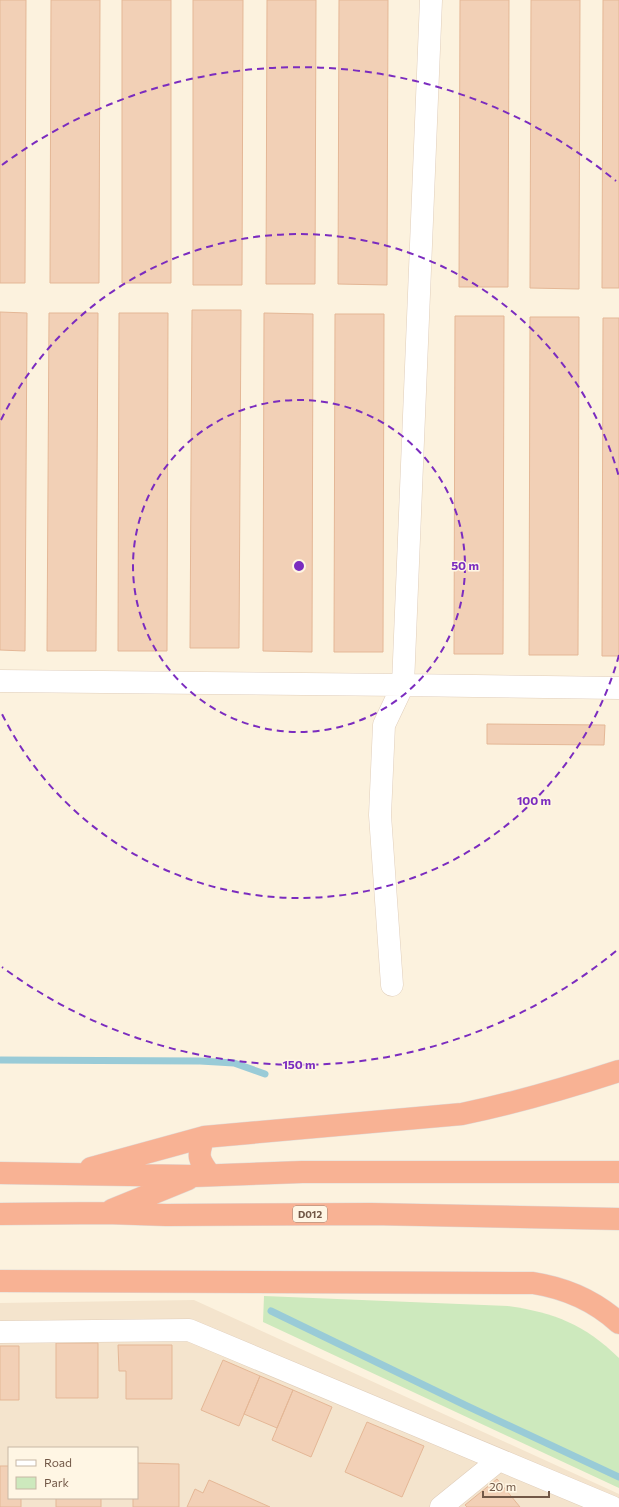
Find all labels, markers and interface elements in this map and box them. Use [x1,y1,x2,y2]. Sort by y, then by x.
text: 50 m [451,558,479,572]
centre of rings [292,559,306,573]
text: 100 m [517,793,551,807]
text: 150 m [282,1057,316,1071]
road number: D012 [293,1206,327,1222]
legend [8,1447,138,1499]
text: Road [44,1455,72,1469]
scale bar [483,1473,549,1499]
text: Park [44,1475,70,1489]
text: 20 m [489,1479,516,1493]

